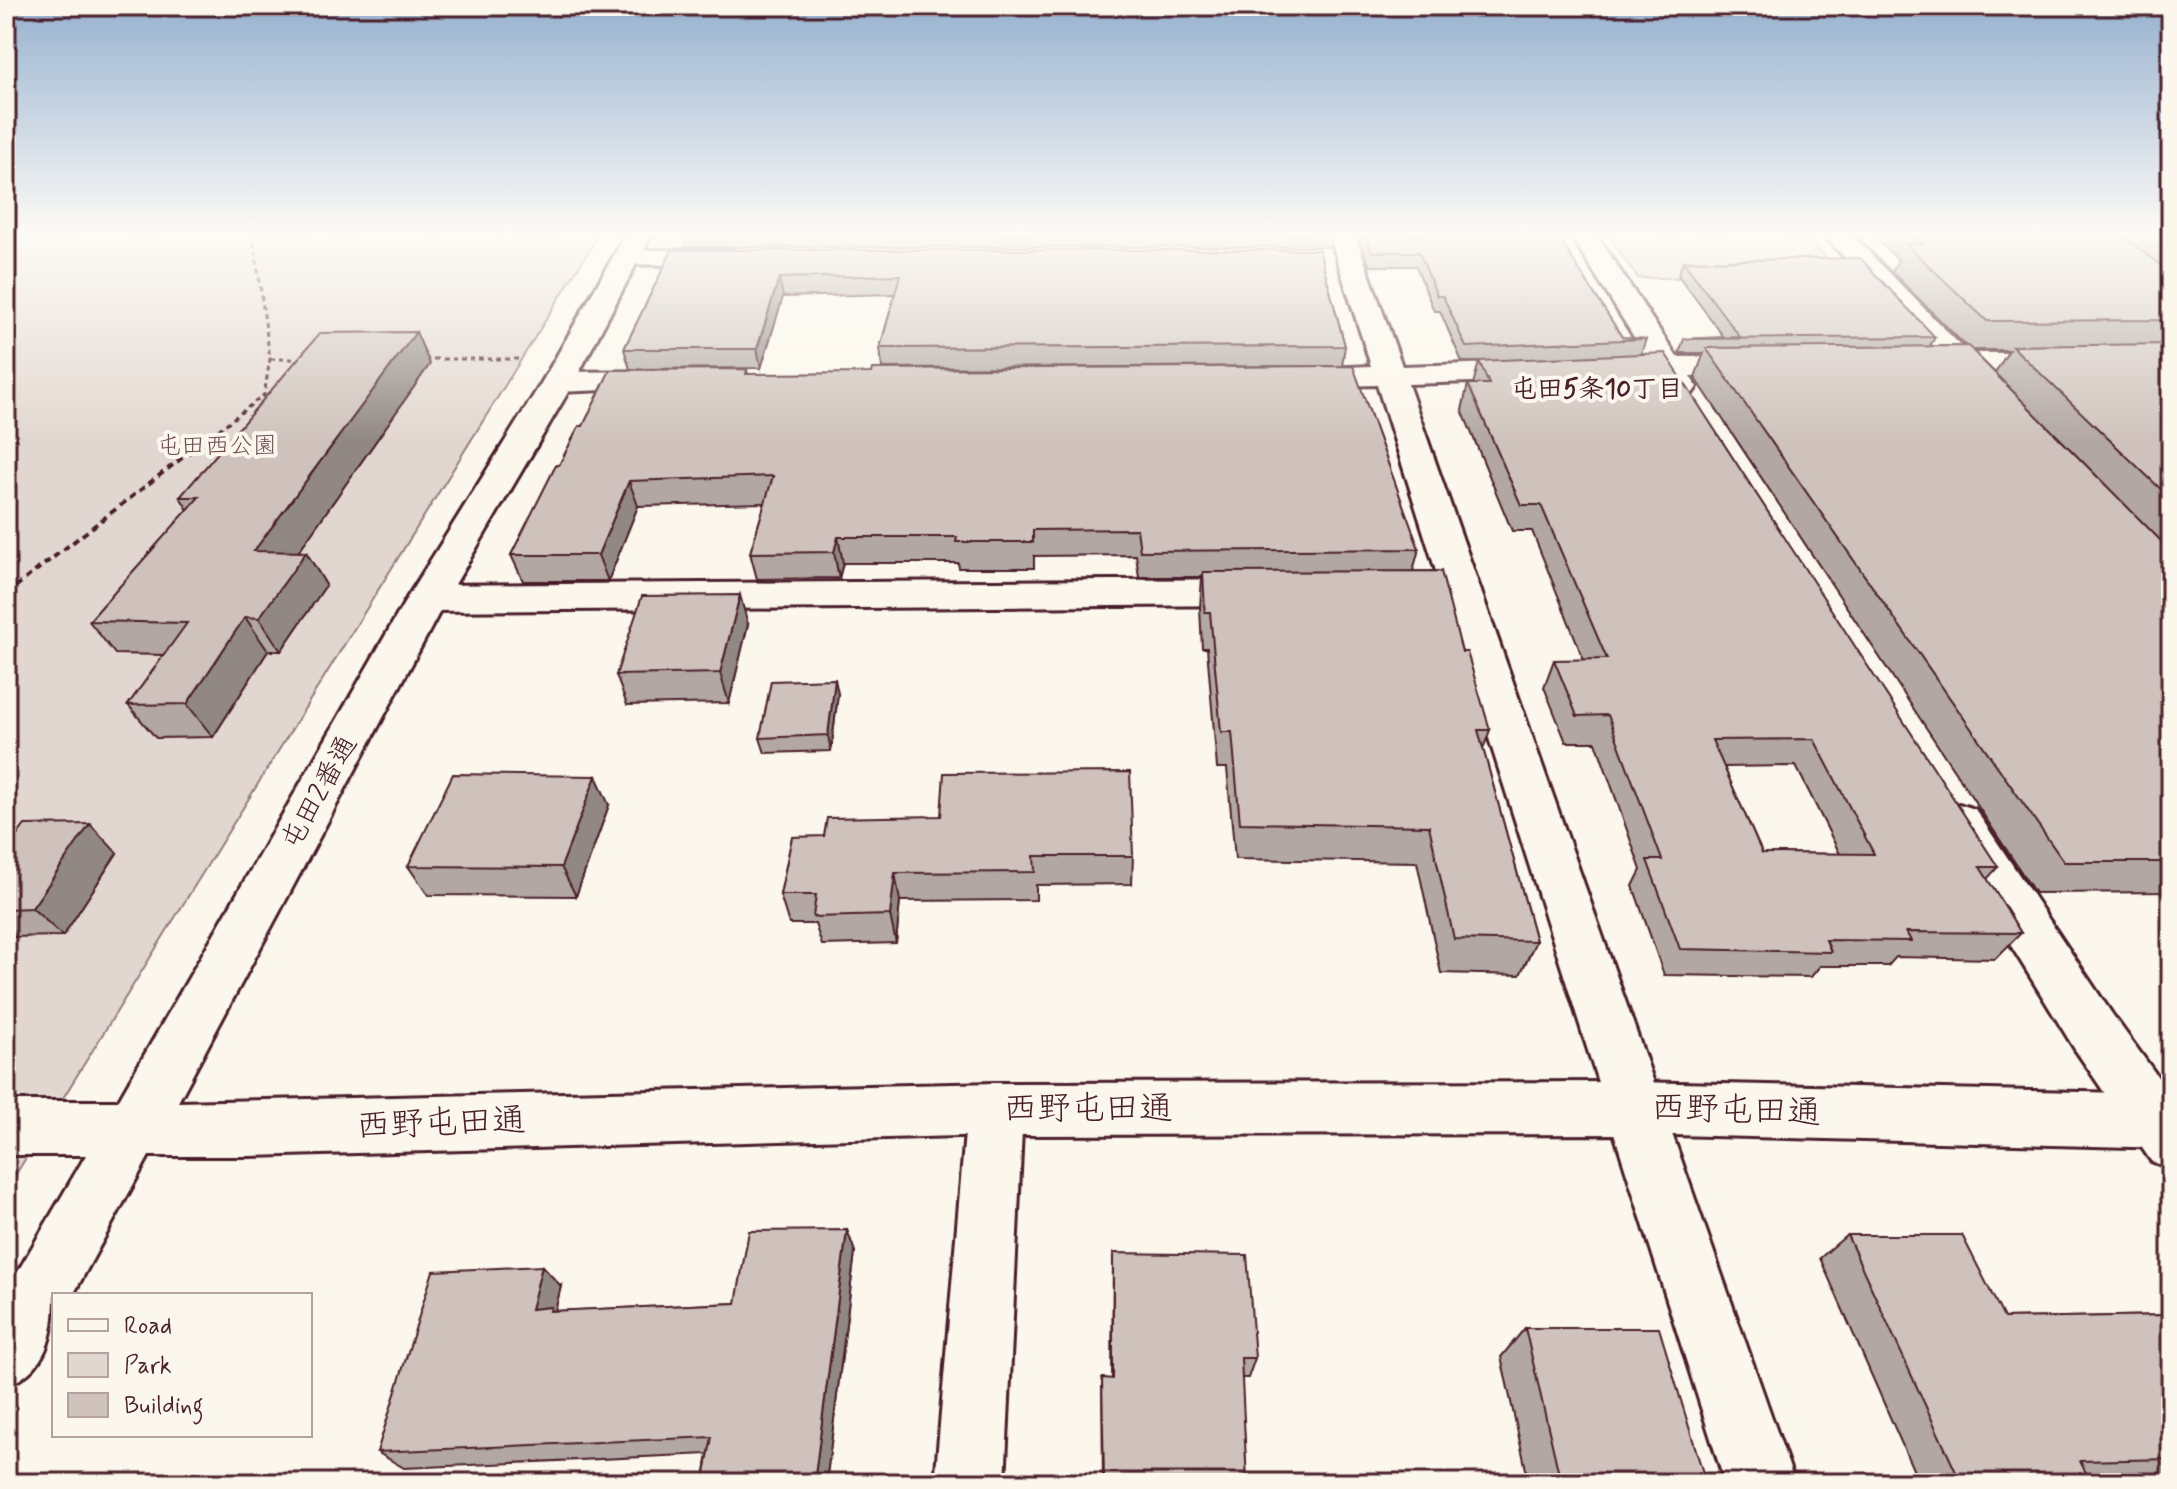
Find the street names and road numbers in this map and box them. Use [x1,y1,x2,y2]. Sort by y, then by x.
street label: 屯田2番通 [273,729,367,857]
street label: 西野屯田通 [1650,1086,1822,1136]
street label: 西野屯田通 [1003,1087,1173,1132]
street label: 西野屯田通 [355,1099,527,1149]

